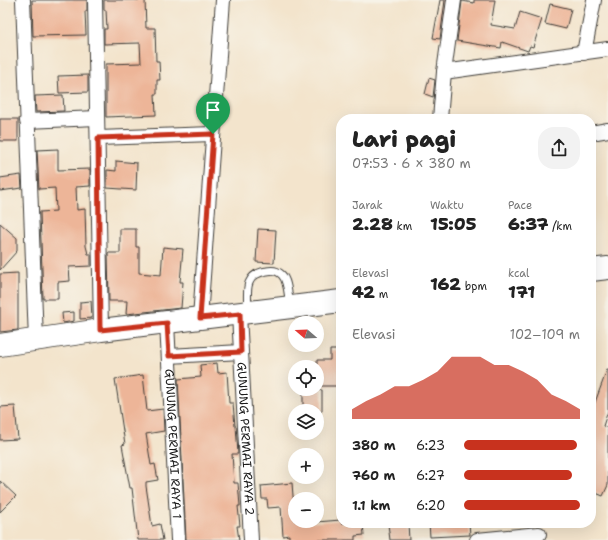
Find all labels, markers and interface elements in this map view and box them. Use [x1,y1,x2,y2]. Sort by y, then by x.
pin [196,93,230,134]
icon: arrive [202,99,224,121]
text: Lari pagi [352,125,456,154]
button: share [538,127,580,169]
text: 07:53 · 6 × 380 m [352,155,471,172]
text: Jarak [352,198,383,213]
text: Waktu [430,198,464,213]
text: Pace [508,198,532,213]
text: 2.28 [352,213,393,235]
text: 15:05 [430,213,476,235]
text: 6:37 [508,213,549,235]
text: km [393,219,412,234]
text: /km [549,219,572,234]
text: Elevasi [352,266,389,281]
text: kcal [508,266,529,281]
text: 162 [430,273,461,295]
text: bpm [461,279,487,294]
text: 42 [352,281,375,303]
text: 171 [508,281,535,303]
text: m [375,287,388,302]
north arrow [288,316,324,352]
map controls [288,316,324,528]
text: Elevasi [352,326,395,343]
text: 102–109 m [510,326,580,343]
button: locate [288,360,324,396]
street label: GUNUNG PERMAI RAYA 2 [234,362,258,516]
street label: GUNUNG PERMAI RAYA 1 [161,368,185,519]
button: layers [288,404,324,440]
text: 380 m [352,437,395,454]
text: 6:23 [416,437,445,454]
button: + [288,448,324,484]
text: 760 m [352,467,395,484]
text: 6:27 [416,467,445,484]
button: − [288,492,324,528]
text: 1.1 km [352,497,390,514]
text: 6:20 [416,497,445,514]

